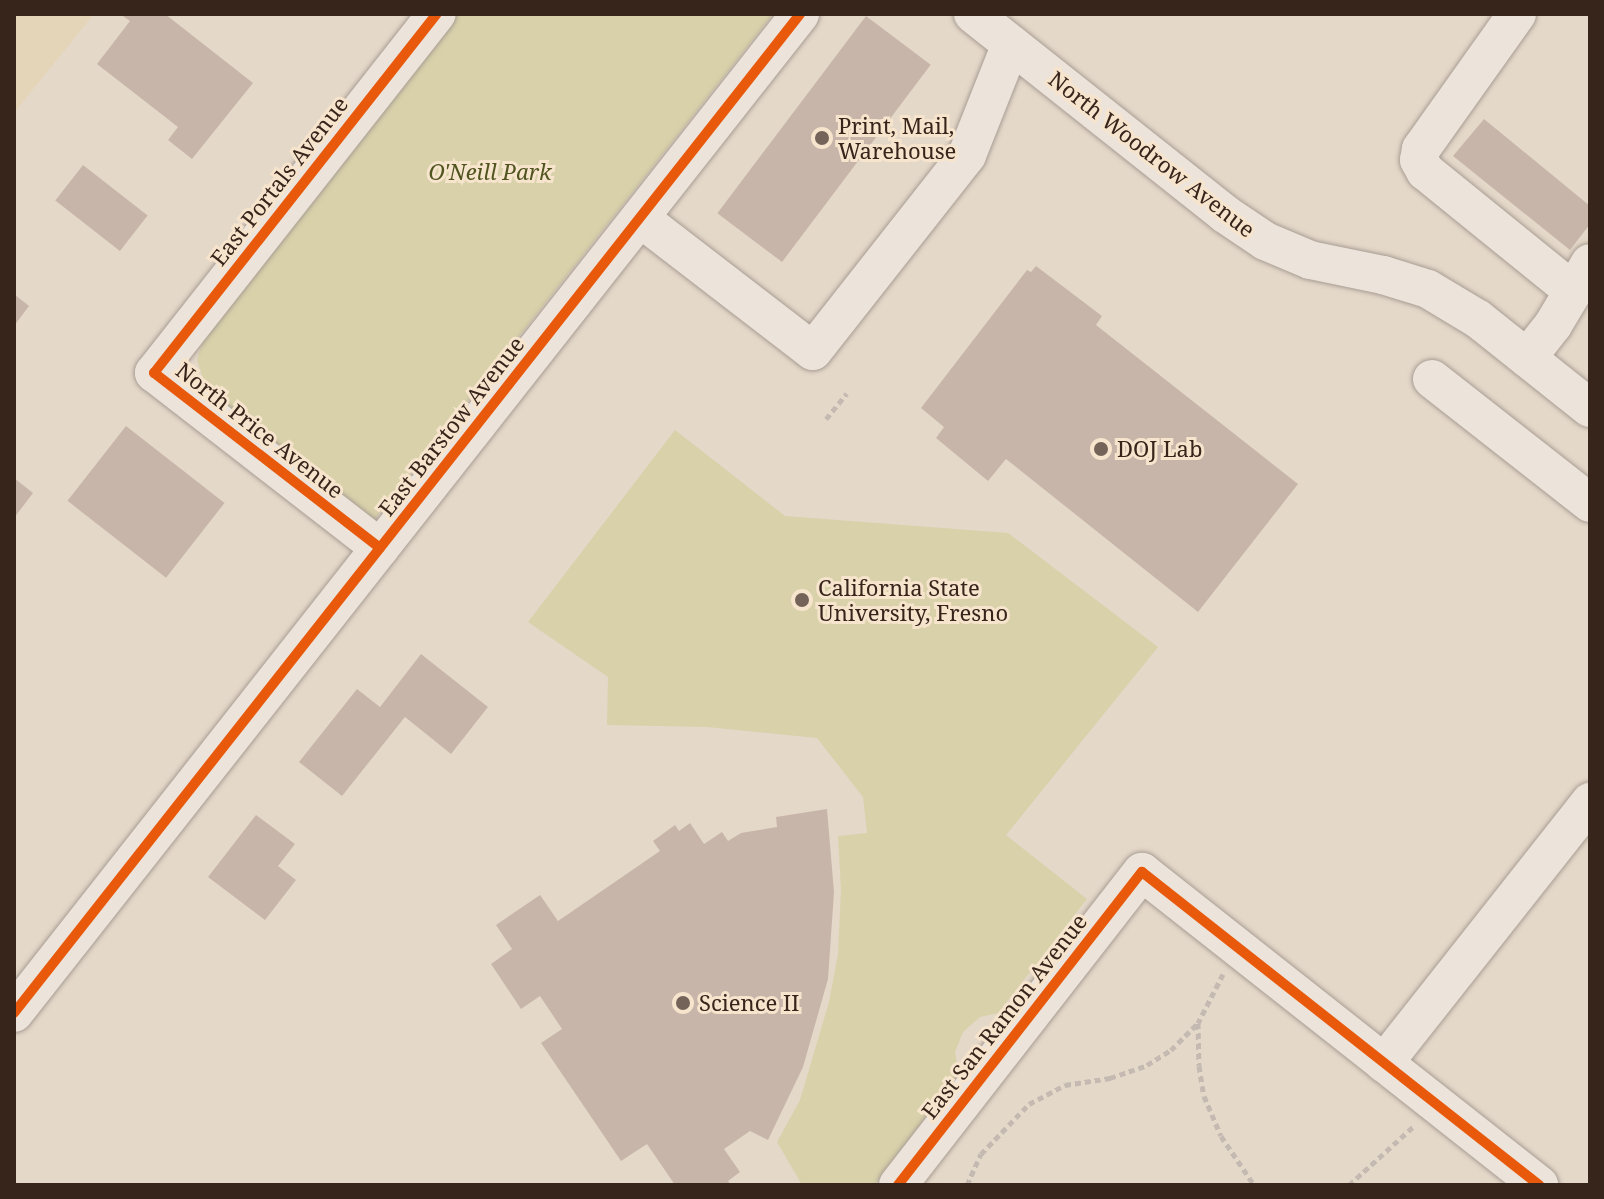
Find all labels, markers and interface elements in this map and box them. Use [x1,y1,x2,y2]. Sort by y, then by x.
street label: North Woodrow Avenue [1044,65,1260,243]
street label: East Portals Avenue [205,91,353,271]
place label: Print, Mail, Warehouse [838,112,956,164]
marker: Print, Mail, Warehouse [813,129,831,147]
park label: O'Neill Park [428,159,552,185]
street label: East Barstow Avenue [373,331,529,521]
street label: North Price Avenue [171,357,349,503]
place label: DOJ Lab [1117,436,1202,462]
marker: DOJ Lab [1092,440,1110,458]
place label: California State University, Fresno [818,574,1008,626]
marker: California State University, Fresno [793,591,811,609]
street label: East San Ramon Avenue [916,908,1092,1124]
place label: Science II [699,990,799,1016]
marker: Science II [674,994,692,1012]

